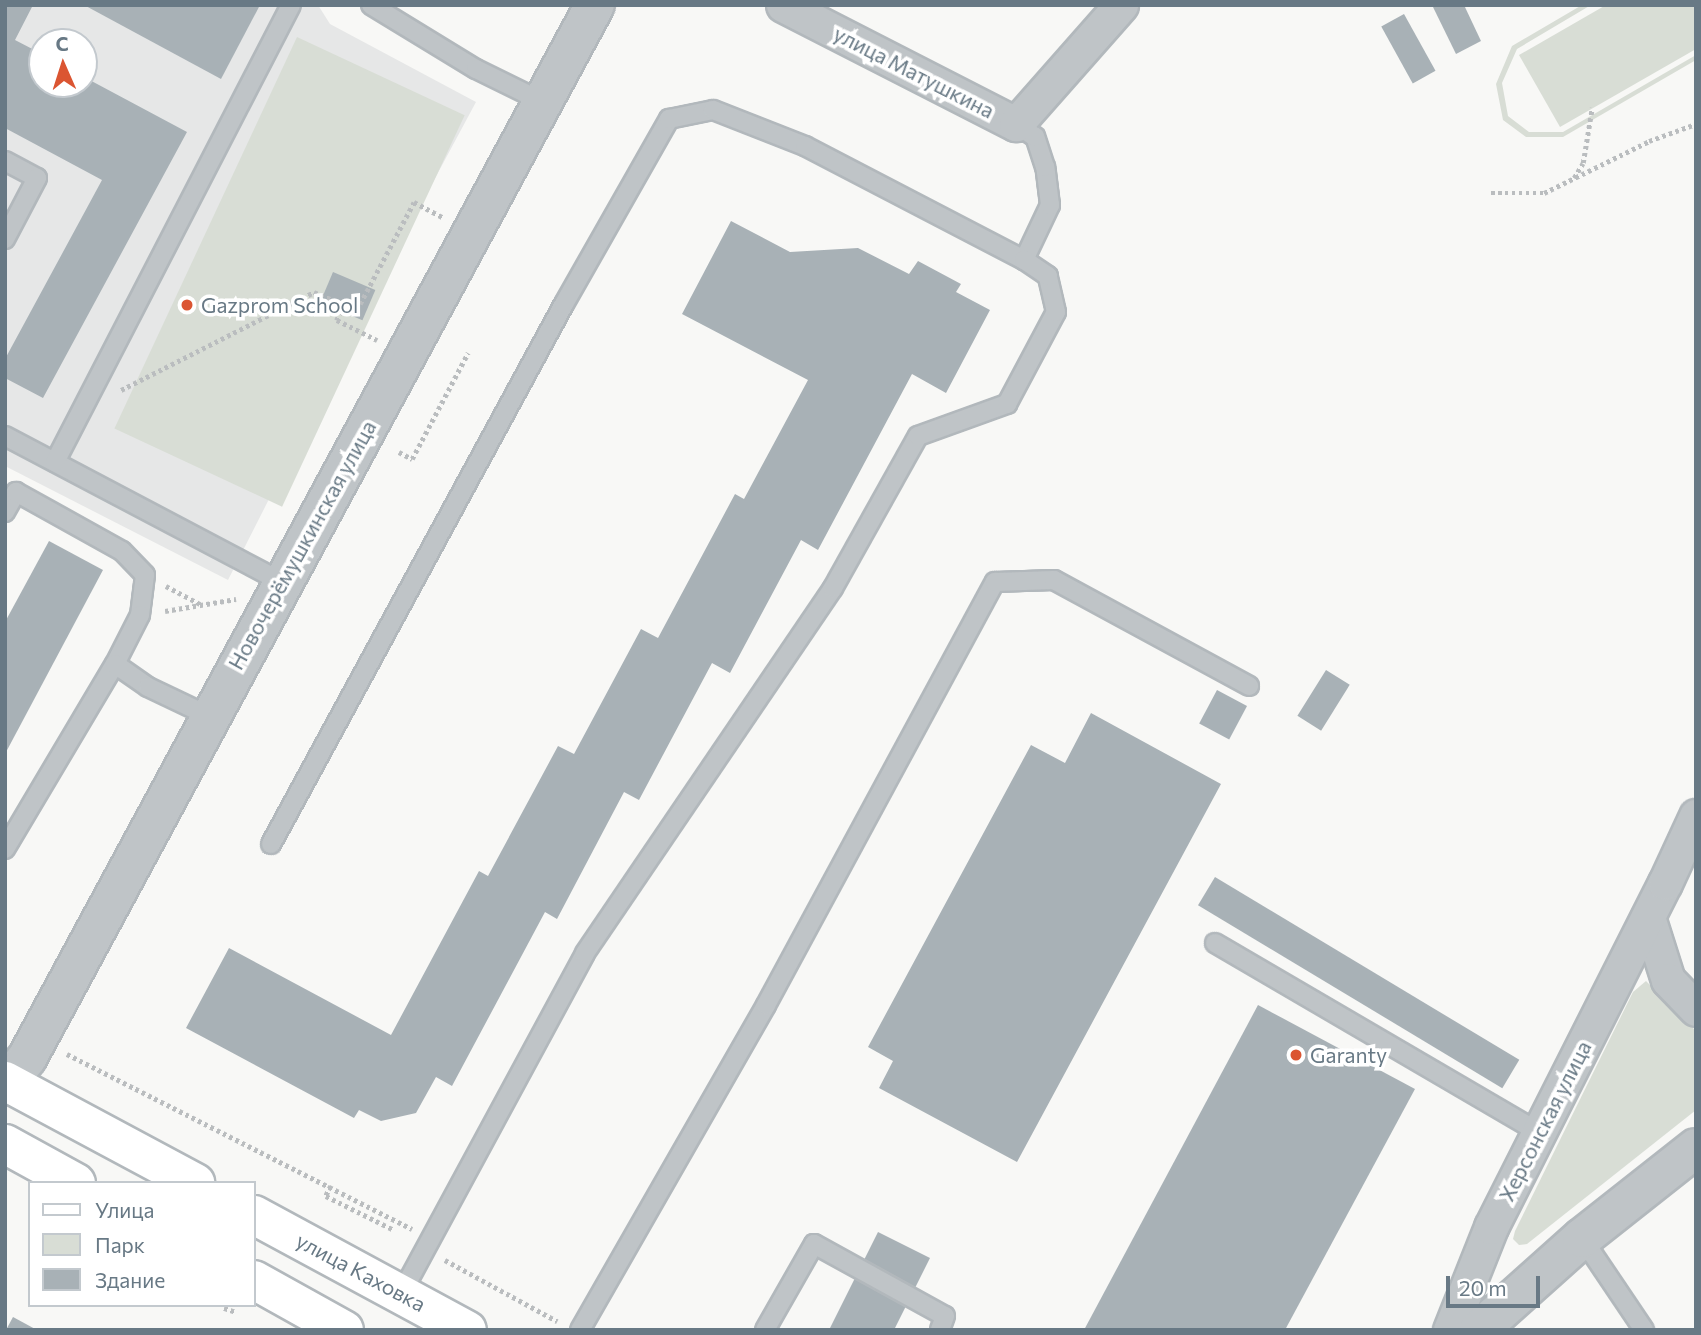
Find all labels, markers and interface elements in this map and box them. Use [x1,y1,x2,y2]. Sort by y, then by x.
street label: улица Матушкина [830,21,998,123]
north arrow [28,28,98,98]
text: С [55,32,69,55]
place label: Gazprom School [201,292,358,318]
marker: Gazprom School [179,297,195,313]
street label: Новочерёмушкинская улица [223,416,381,674]
street label: Херсонская улица [1494,1037,1596,1205]
place label: Garanty [1310,1042,1387,1068]
marker: Garanty [1288,1047,1304,1063]
legend [28,1181,256,1307]
text: Улица [95,1197,154,1222]
street label: улица Каховка [292,1227,430,1317]
text: Парк [95,1232,145,1257]
scale bar [1449,1262,1544,1306]
text: Здание [95,1267,165,1292]
text: 20 m [1459,1275,1507,1300]

